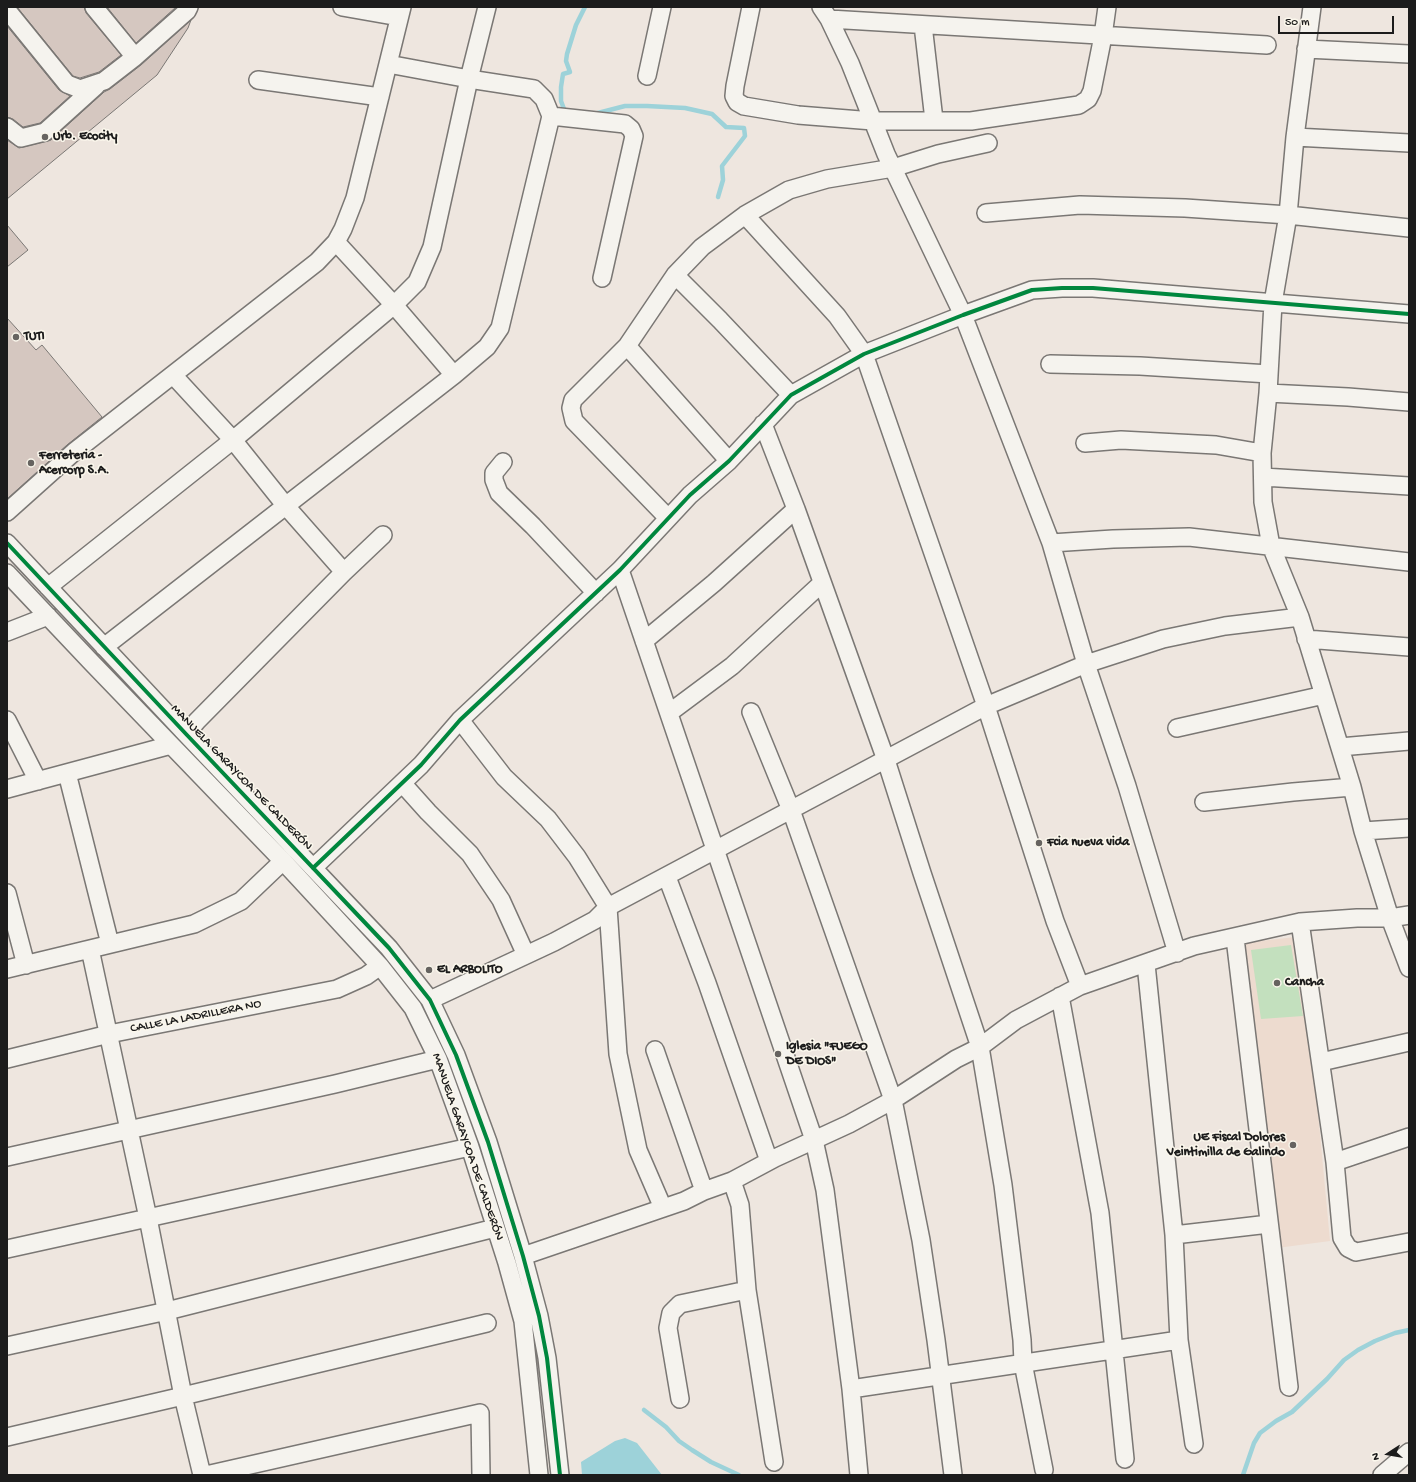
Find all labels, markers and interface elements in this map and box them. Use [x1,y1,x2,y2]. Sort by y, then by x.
scale bar [1280,8,1396,34]
text: 50 m [1285,16,1310,30]
place label: Urb. Ecocity [53,129,117,145]
marker: Urb. Ecocity [40,132,50,142]
place label: TUTI [24,329,45,345]
marker: TUTI [11,332,21,342]
place label: Ferreteria - Acercorp S.A. [39,448,110,479]
marker: Ferreteria - Acercorp S.A. [26,458,36,468]
street label: MANUELA GARAYCOA DE CALDERÓN [167,702,315,854]
place label: Fcia nueva vida [1047,835,1130,851]
marker: Fcia nueva vida [1034,838,1044,848]
place label: EL ARBOLITO [437,962,503,978]
marker: EL ARBOLITO [424,965,434,975]
place label: Cancha [1285,975,1324,991]
marker: Cancha [1272,978,1282,988]
street label: CALLE LA LADRILLERA NO [129,997,263,1037]
place label: Iglesia "FUEGO DE DIOS" [786,1039,868,1070]
marker: Iglesia "FUEGO DE DIOS" [773,1049,783,1059]
street label: MANUELA GARAYCOA DE CALDERÓN [428,1051,506,1243]
place label: UE Fiscal Dolores Veintimilla de Galindo [1167,1130,1285,1161]
marker: UE Fiscal Dolores Veintimilla de Galindo [1288,1140,1298,1150]
north arrow [1368,1434,1408,1474]
text: N [1370,1452,1383,1461]

